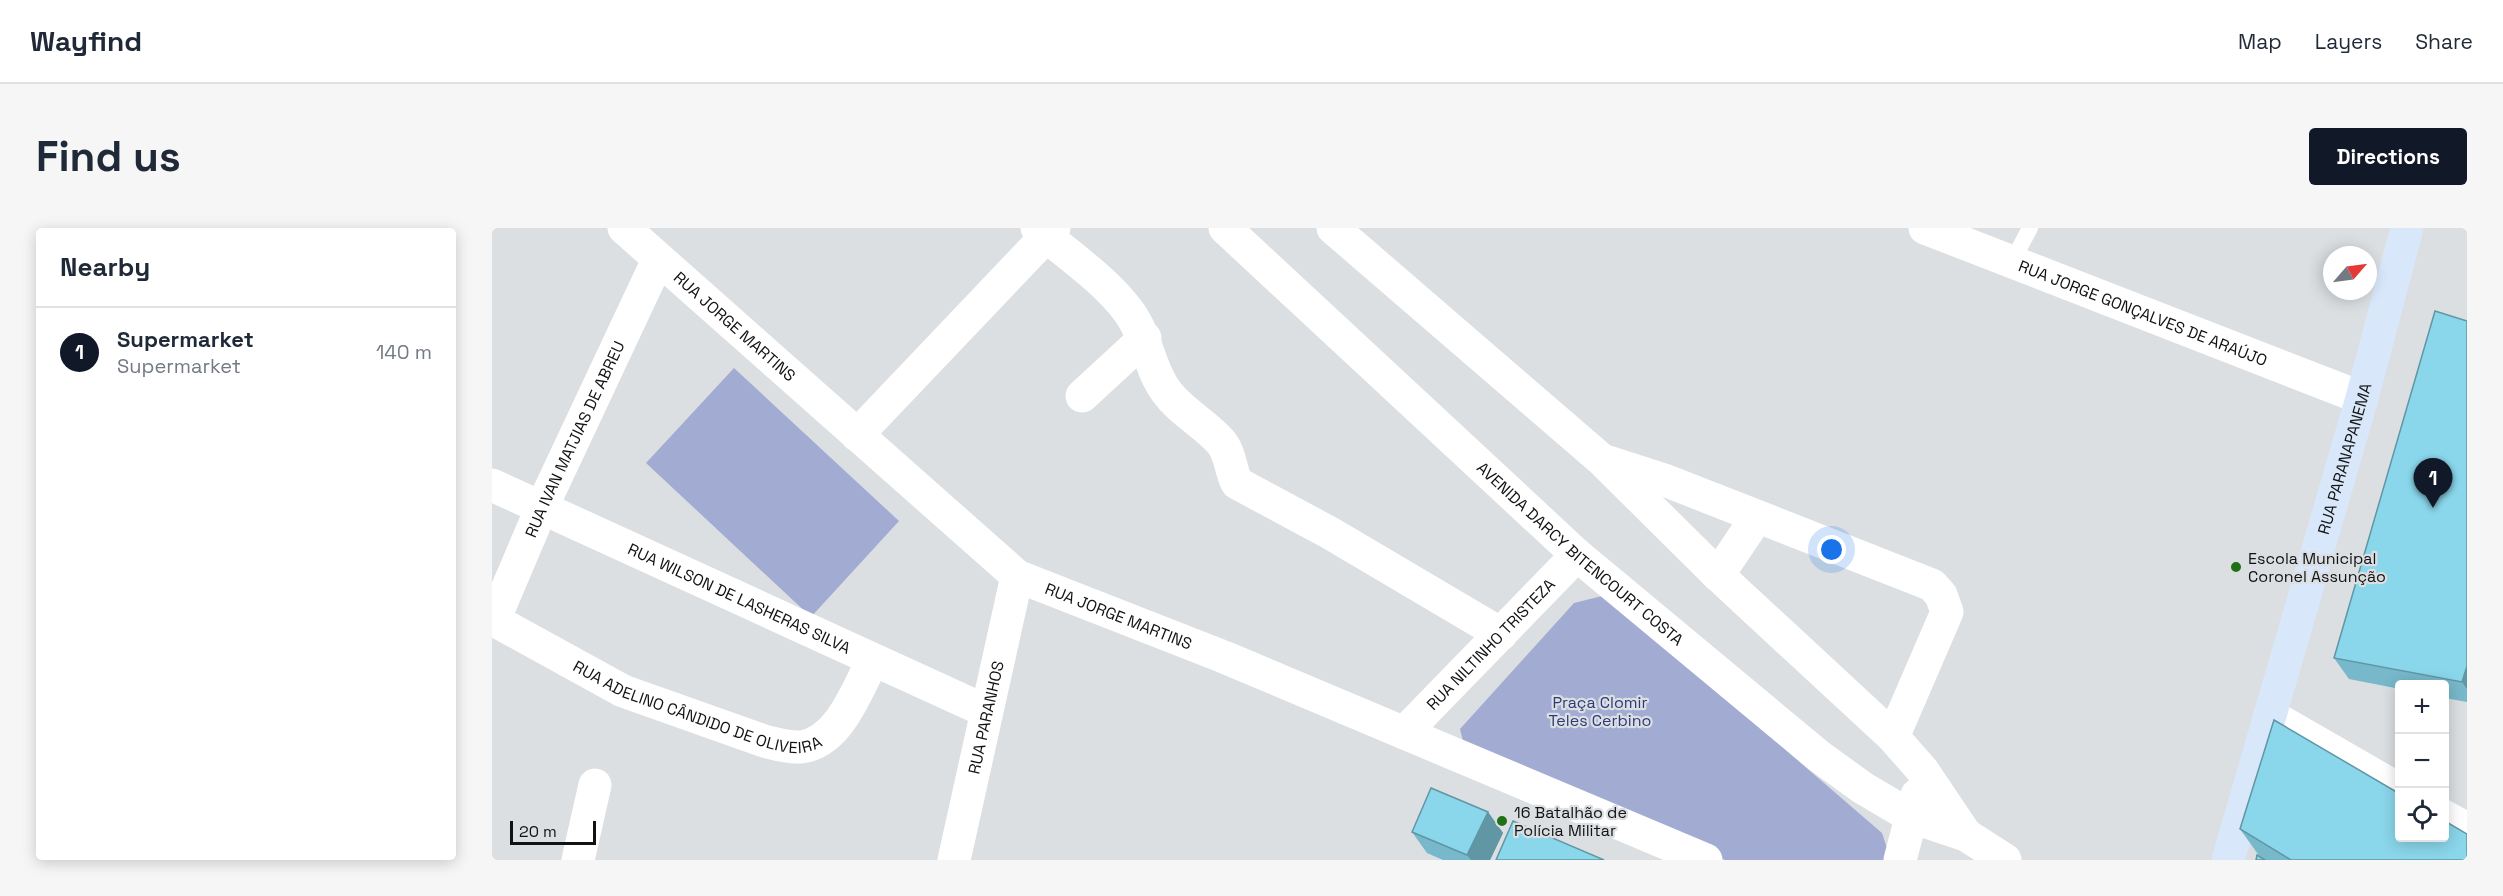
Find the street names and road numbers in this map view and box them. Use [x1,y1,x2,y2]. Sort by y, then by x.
street label: RUA JORGE GONÇALVES DE ARAÚJO [2016,255,2270,371]
street label: RUA JORGE MARTINS [669,267,800,386]
street label: RUA IVAN MATJIAS DE ABREU [520,337,629,541]
street label: RUA PARANAPANEMA [2313,381,2376,537]
street label: AVENIDA DARCY BITENCOURT COSTA [1473,457,1688,650]
street label: RUA WILSON DE LASHERAS SILVA [625,538,854,658]
street label: RUA NILTINHO TRISTEZA [1422,574,1559,714]
street label: RUA JORGE MARTINS [1042,578,1195,654]
street label: RUA ADELINO CÂNDIDO DE OLIVEIRA [570,655,825,758]
street label: RUA PARANHOS [963,659,1008,776]

